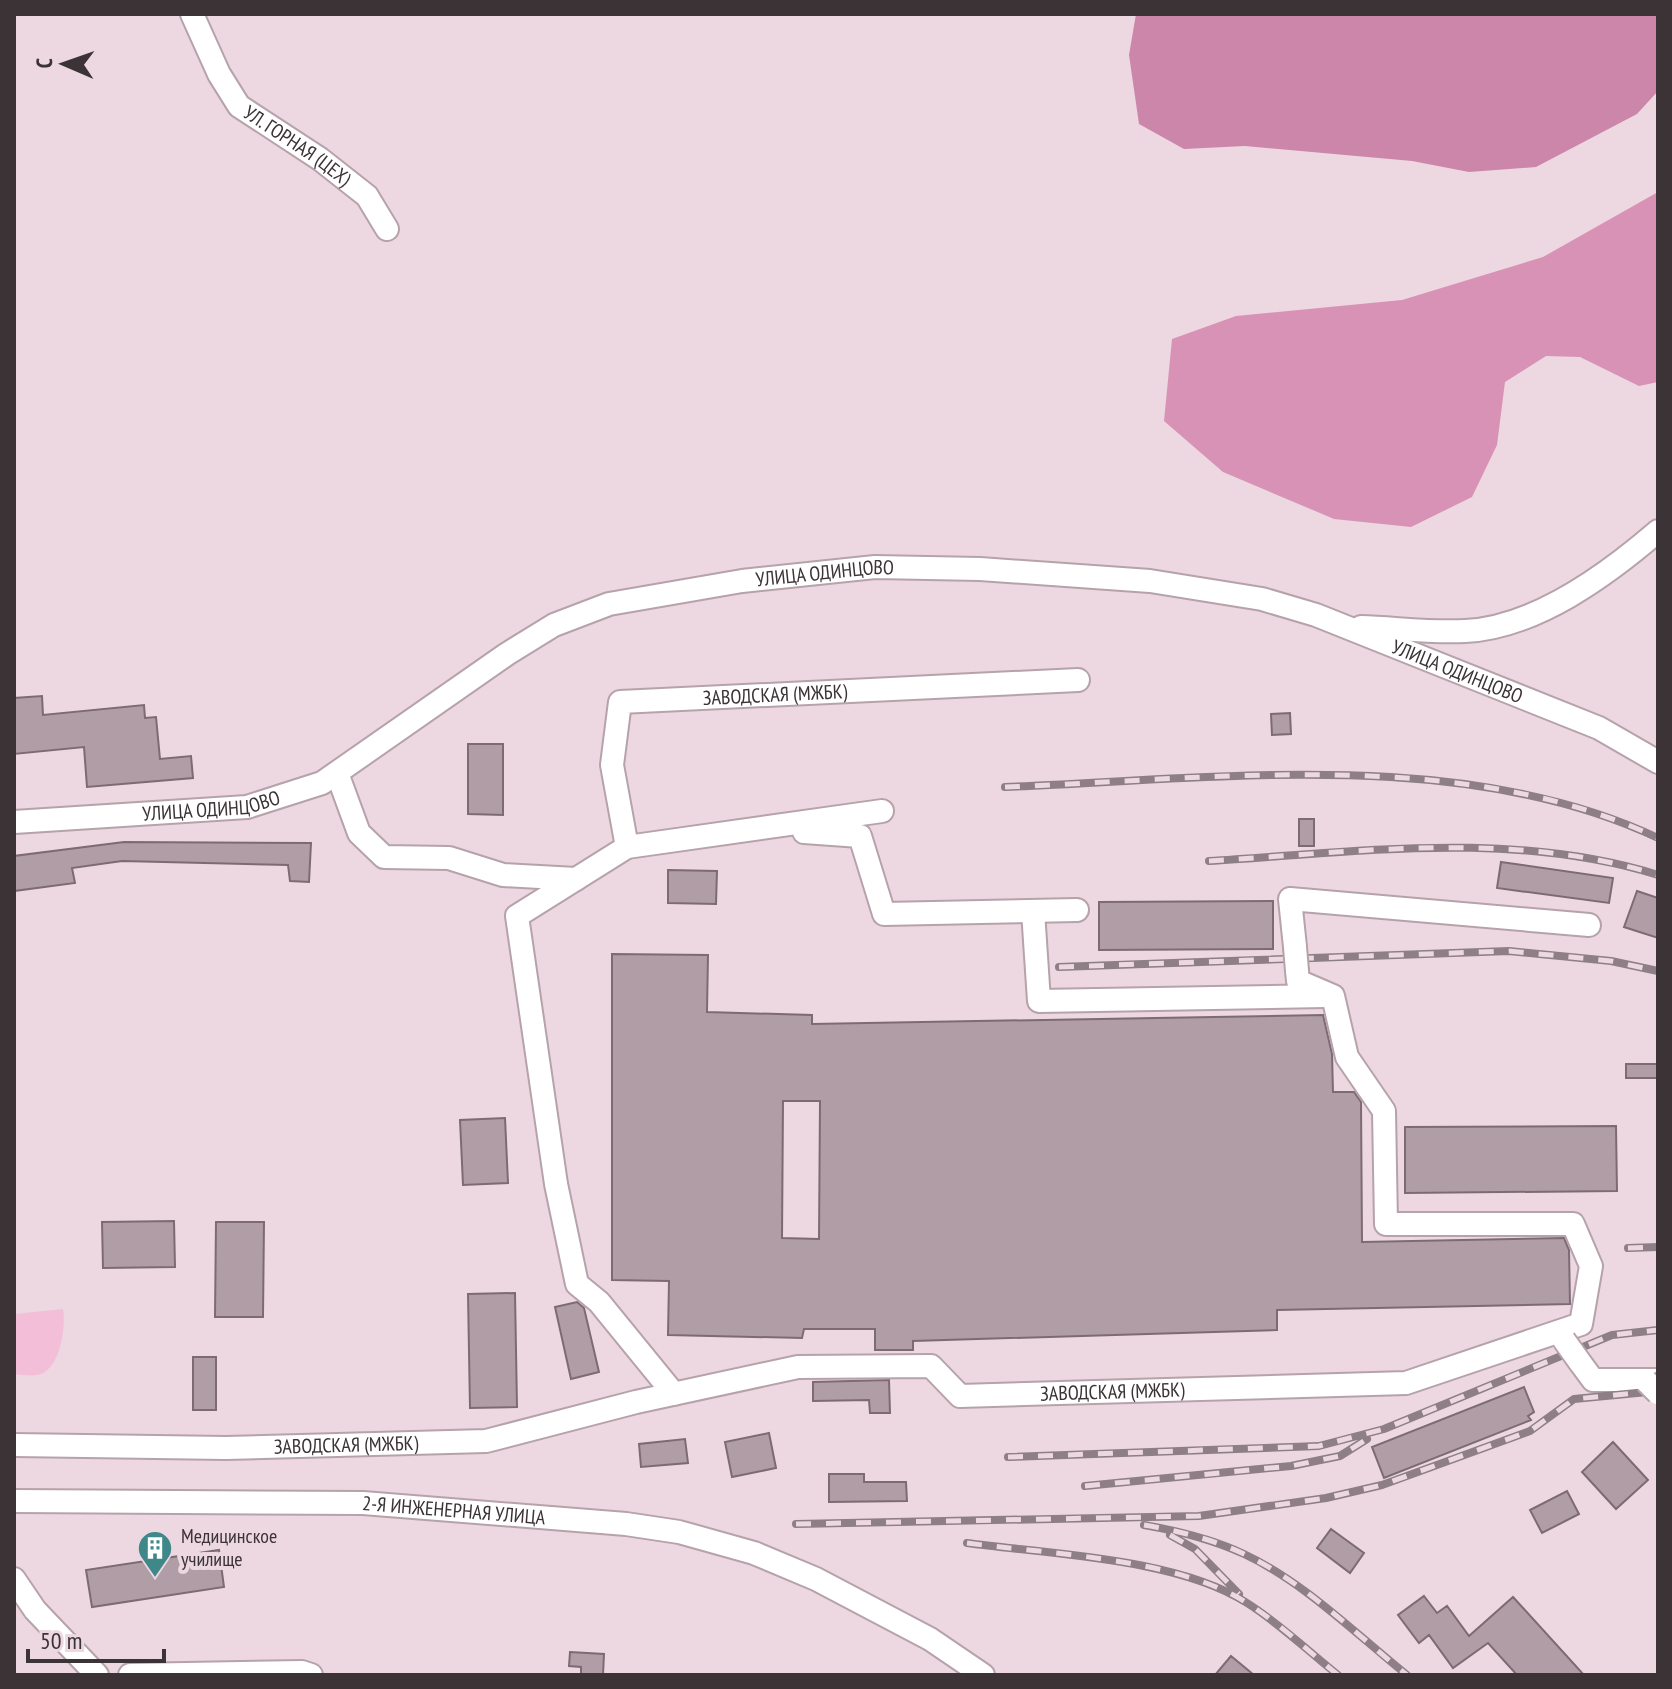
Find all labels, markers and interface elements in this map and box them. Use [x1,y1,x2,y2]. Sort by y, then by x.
north arrow [24,24,104,104]
text: С [30,58,58,69]
street label: УЛ. ГОРНАЯ (ЦЕХ) [239,100,357,192]
street label: УЛИЦА ОДИНЦОВО [754,554,894,592]
street label: УЛИЦА ОДИНЦОВО [1388,634,1527,709]
street label: ЗАВОДСКАЯ (МЖБК) [702,678,848,711]
street label: УЛИЦА ОДИНЦОВО [141,784,283,827]
street label: ЗАВОДСКАЯ (МЖБК) [1040,1376,1185,1407]
street label: ЗАВОДСКАЯ (МЖБК) [273,1430,419,1460]
street label: 2-Я ИНЖЕНЕРНАЯ УЛИЦА [361,1490,547,1531]
place label: Медицинское училище [181,1523,277,1572]
building icon: Медицинское училище [136,1529,174,1579]
scale bar [28,1613,164,1663]
text: 50 m [40,1625,82,1656]

